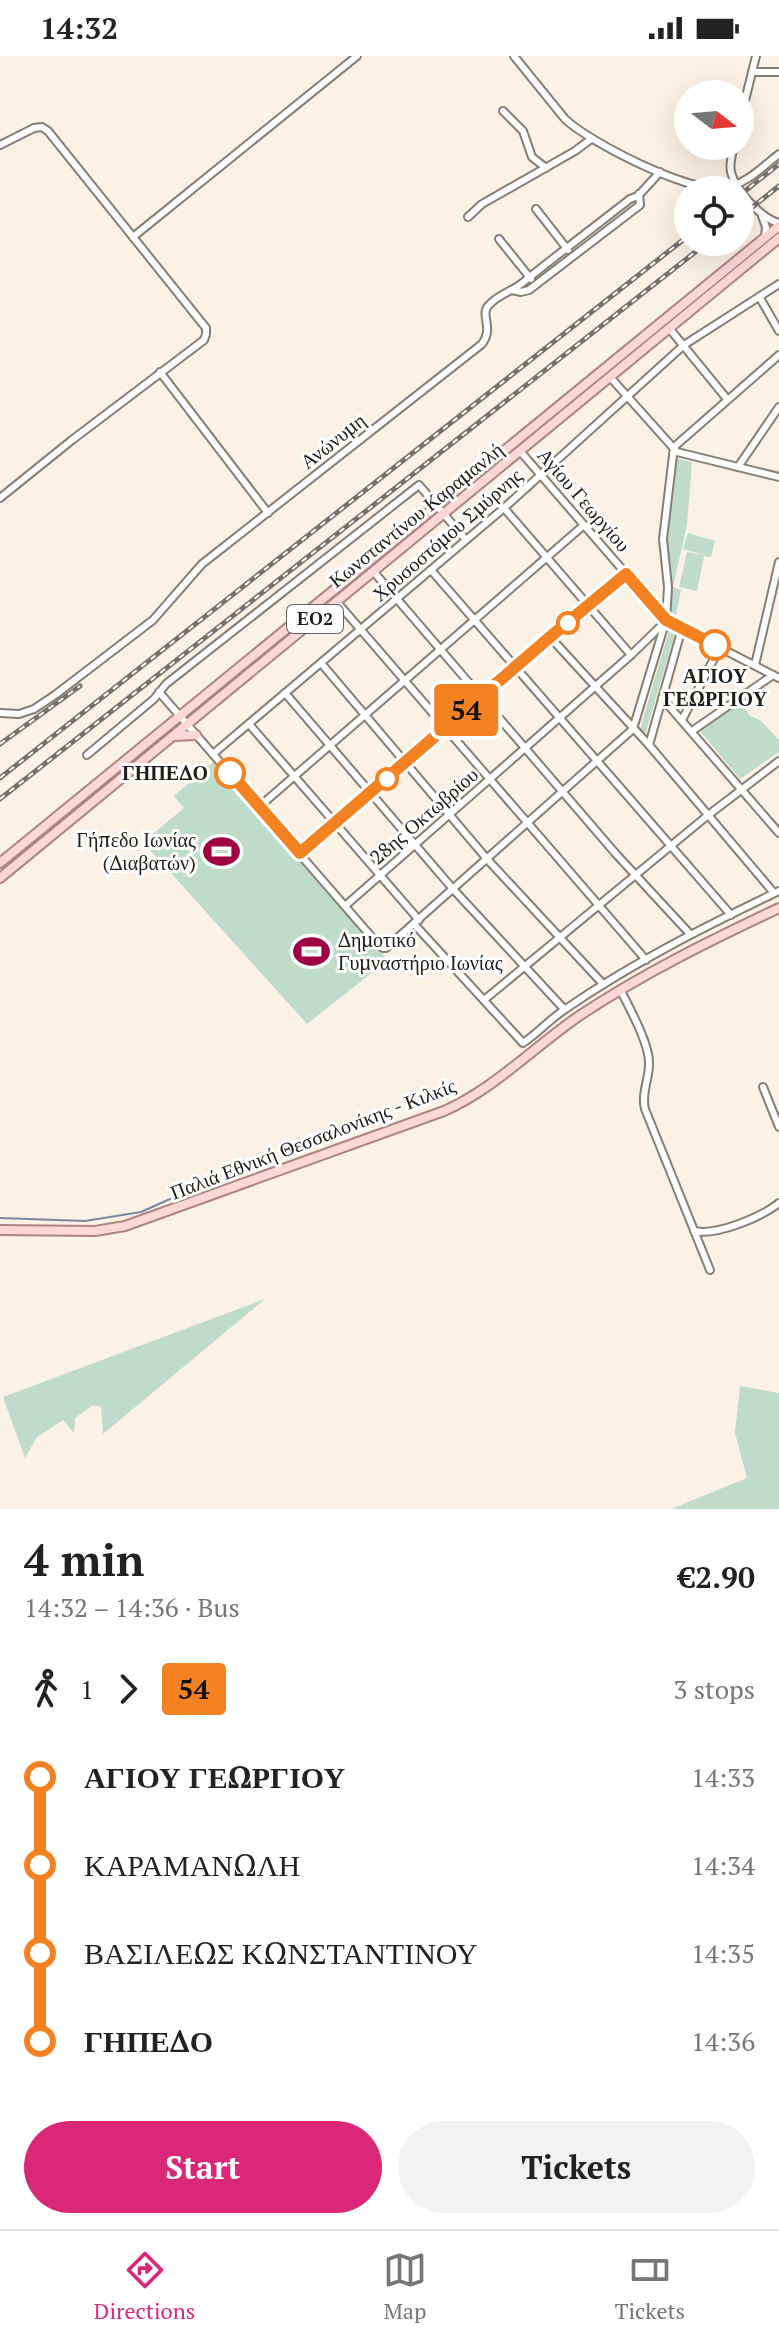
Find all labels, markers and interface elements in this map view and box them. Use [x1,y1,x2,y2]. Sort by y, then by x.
text: 14:32 [40,8,118,48]
north arrow [674,80,754,160]
map controls [674,80,754,256]
button: locate [674,176,754,256]
street label: Ανώνυμη [294,407,371,475]
street label: Κωνσταντίνου Καραμανλή [323,436,509,593]
street label: Αγίου Γεωργίου [532,442,637,557]
street label: Χρυσοστόμου Σμύρνης [366,462,528,607]
road number: ΕΟ2 [287,605,343,633]
unlabelled marker [557,612,579,634]
marker: ΑΓΙΟΥ ΓΕΩΡΓΙΟΥ [700,630,730,660]
place label: ΑΓΙΟΥ ΓΕΩΡΓΙΟΥ [663,662,768,712]
line badge: 54 [430,684,502,736]
text: 54 [450,691,482,728]
marker: ΓΗΠΕΔΟ [215,758,245,788]
place label: ΓΗΠΕΔΟ [122,759,208,786]
street label: 28ης Οκτωβρίου [364,761,484,870]
unlabelled marker [376,768,398,790]
place label: Γήπεδο Ιωνίας (Διαβατών) [76,826,196,876]
sports icon: Γήπεδο Ιωνίας (Διαβατών) [203,832,241,870]
place label: Δημοτικό Γυμναστήριο Ιωνίας [338,926,503,976]
sports icon: Δημοτικό Γυμναστήριο Ιωνίας [293,933,331,971]
street label: Παλιά Εθνική Θεσσαλονίκης - Κιλκίς [166,1072,459,1206]
text: 4 min [24,1530,144,1589]
text: €2.90 [678,1557,755,1597]
text: 14:32 – 14:36 · Bus [24,1590,240,1624]
icon: walk [24,1667,68,1711]
icon: forward [106,1667,150,1711]
text: 54 [178,1670,210,1707]
text: 1 [80,1672,94,1706]
text: 3 stops [674,1672,755,1706]
text: ΑΓΙΟΥ ΓΕΩΡΓΙΟΥ [84,1757,345,1797]
text: 14:33 [691,1760,755,1794]
text: ΚΑΡΑΜΑΝΩΛΗ [84,1845,300,1885]
text: 14:34 [691,1848,755,1882]
text: ΒΑΣΙΛΕΩΣ ΚΩΝΣΤΑΝΤΙΝΟΥ [84,1933,478,1973]
text: 14:35 [691,1936,755,1970]
text: ΓΗΠΕΔΟ [84,2021,213,2061]
text: 14:36 [691,2024,755,2058]
button: Start [24,2121,382,2213]
button: Tickets [398,2121,755,2213]
tab: Directions [94,2248,195,2325]
tab: Map [383,2248,427,2325]
tab: Tickets [615,2248,685,2325]

